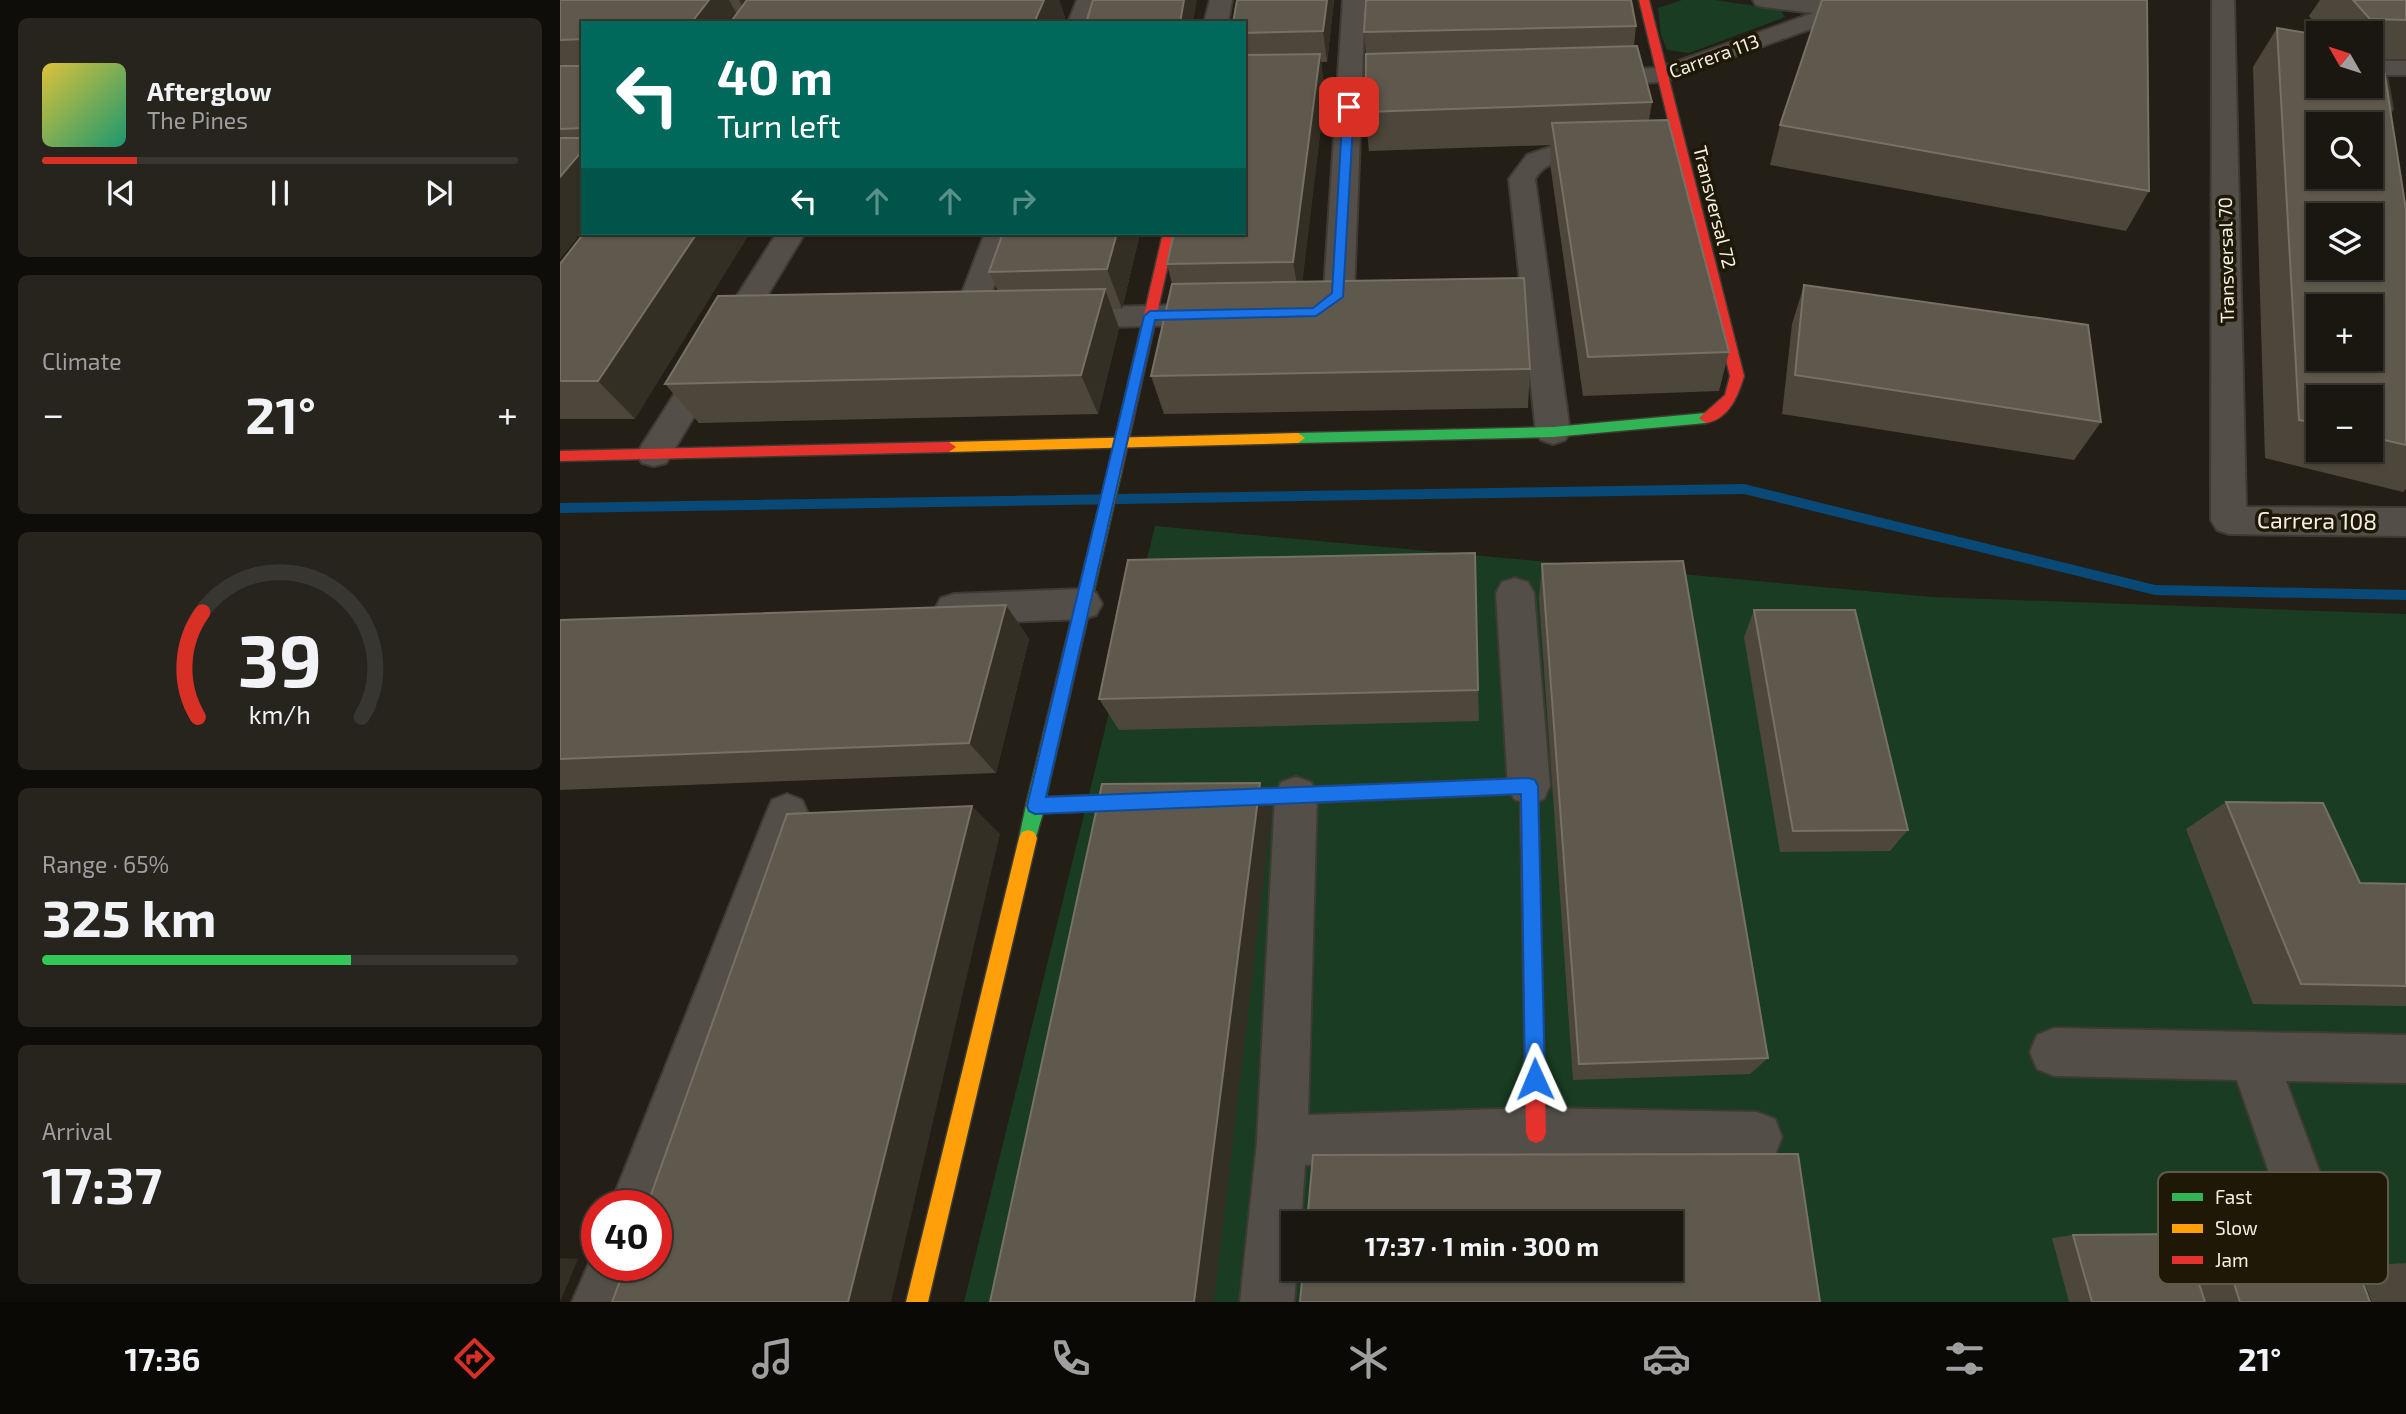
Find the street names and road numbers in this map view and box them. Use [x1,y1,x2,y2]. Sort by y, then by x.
street label: Carrera 113 [1666,29,1762,82]
street label: Transversal 72 [1689,143,1742,271]
street label: Transversal 70 [2213,197,2238,323]
street label: Carrera 108 [2257,505,2377,535]

